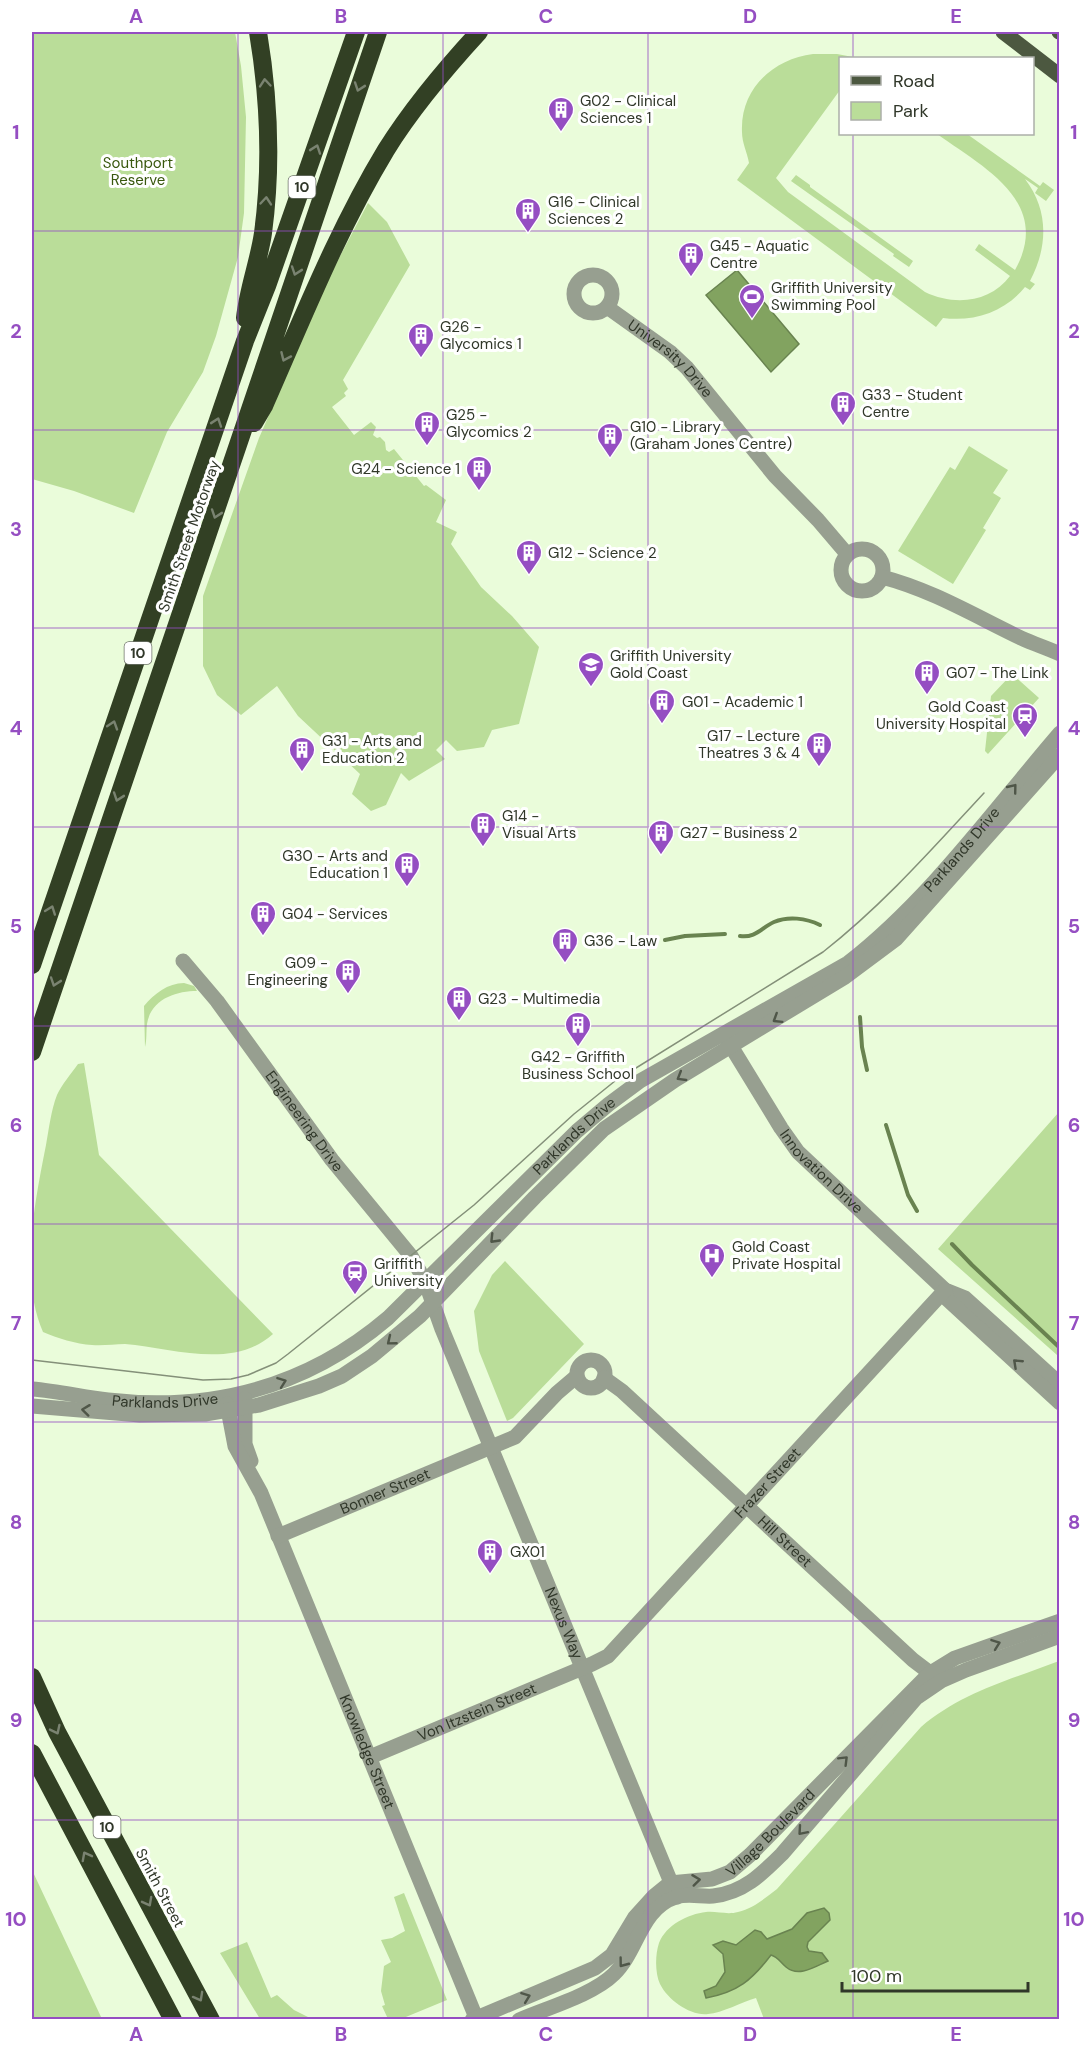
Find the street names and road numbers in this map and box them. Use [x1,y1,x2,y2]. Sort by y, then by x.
road number: 10 [288,176,316,198]
street label: University Drive [624,315,717,402]
street label: Smith Street Motorway [154,457,225,615]
road number: 10 [124,642,152,664]
street label: Parklands Drive [920,803,1004,896]
street label: Engineering Drive [261,1067,348,1176]
street label: Parklands Drive [528,1092,620,1179]
street label: Innovation Drive [775,1125,867,1218]
street label: Parklands Drive [111,1388,220,1413]
street label: Frazer Street [730,1443,805,1522]
street label: Bonner Street [337,1464,433,1519]
street label: Hill Street [753,1511,816,1572]
street label: Nexus Way [540,1584,588,1663]
street label: Von Itzstein Street [415,1678,540,1746]
street label: Knowledge Street [335,1691,399,1812]
street label: Village Boulevard [722,1785,820,1881]
road number: 10 [94,1816,120,1838]
street label: Smith Street [131,1845,189,1931]

